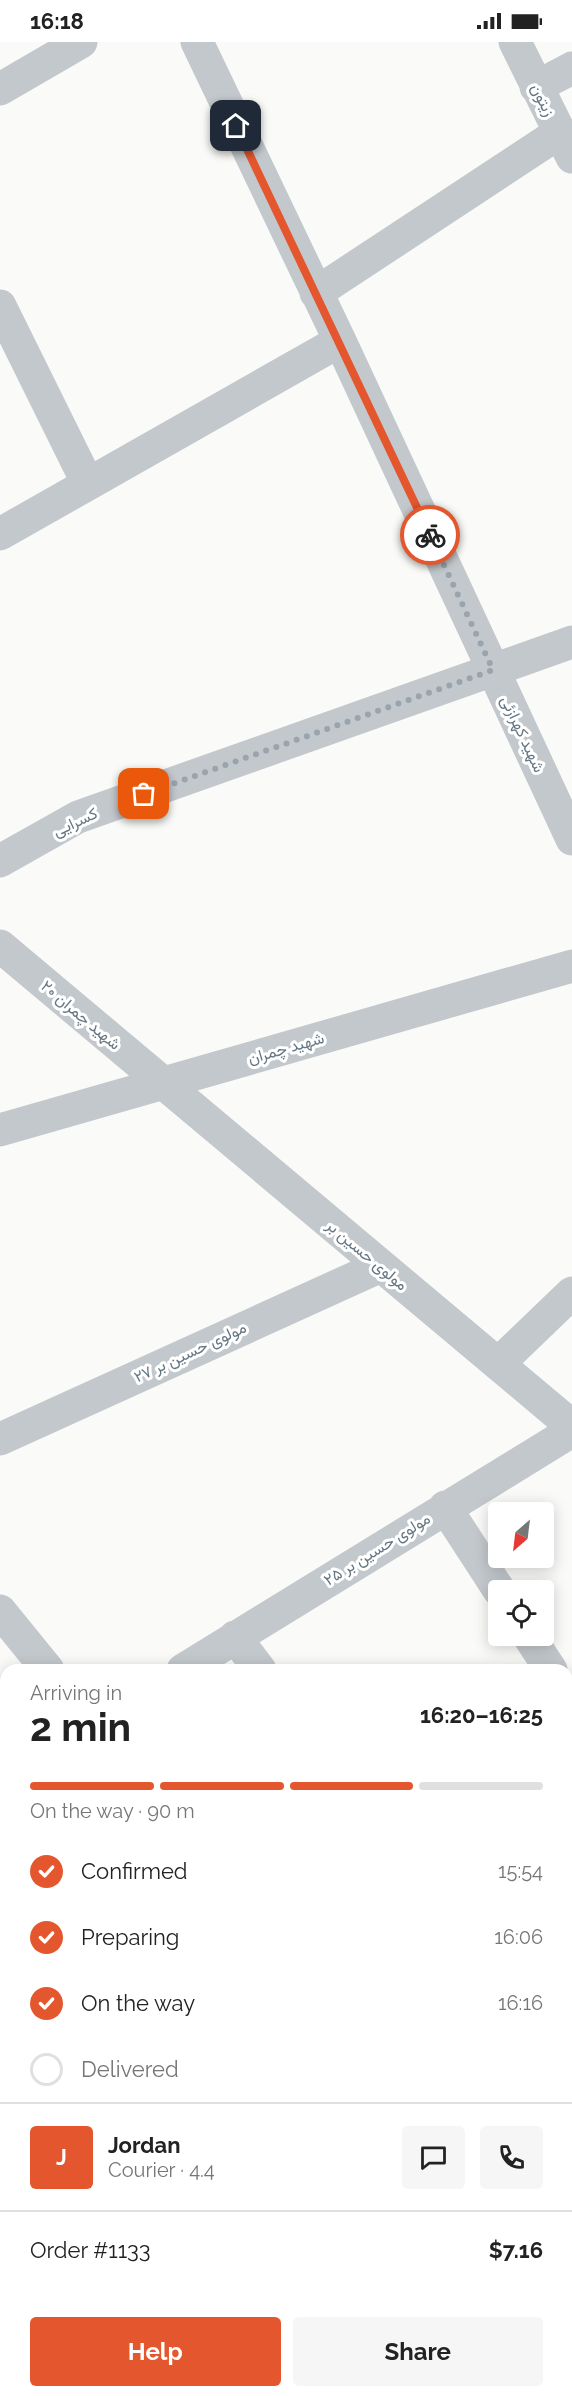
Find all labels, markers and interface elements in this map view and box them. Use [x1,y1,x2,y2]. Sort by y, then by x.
text: 16:18 [30,8,84,34]
street label: زیتون [526,80,559,120]
pin [210,100,261,151]
icon: home [219,109,252,142]
courier [400,505,460,565]
icon: bike [414,519,447,552]
street label: شهید کهرازئی [496,693,549,776]
pin [118,768,169,819]
icon: bag [127,777,160,810]
street label: کسرایی [50,803,101,841]
street label: شهید چمران ۲۰ [36,976,125,1055]
street label: شهید چمران [246,1028,327,1070]
street label: مولوی حسین بر [321,1215,411,1295]
street label: مولوی حسین بر ۲۷ [131,1318,250,1387]
north arrow [488,1502,554,1568]
map controls [488,1502,554,1646]
street label: مولوی حسین بر ۲۵ [320,1509,434,1590]
button: locate [488,1580,554,1646]
text: Arriving in [30,1681,122,1705]
text: 16:20–16:25 [420,1702,543,1728]
text: 2 min [30,1704,131,1750]
text: On the way · 90 m [30,1799,195,1823]
icon: check [30,1855,63,1888]
text: Confirmed [81,1858,188,1884]
text: 15:54 [498,1859,543,1883]
icon: check [30,1921,63,1954]
text: Preparing [81,1924,179,1950]
text: 16:06 [494,1925,543,1949]
icon: check [30,1987,63,2020]
text: On the way [81,1990,195,2016]
text: 16:16 [498,1991,543,2015]
text: Delivered [81,2056,179,2082]
button: chat [402,2126,465,2189]
button: phone [480,2126,543,2189]
text: Jordan [108,2132,180,2158]
text: J [56,2144,67,2170]
text: Courier · 4.4 [108,2158,215,2182]
text: Order #1133 [30,2237,151,2263]
text: $7.16 [489,2237,543,2263]
button: Help [30,2317,281,2386]
button: Share [293,2317,543,2386]

